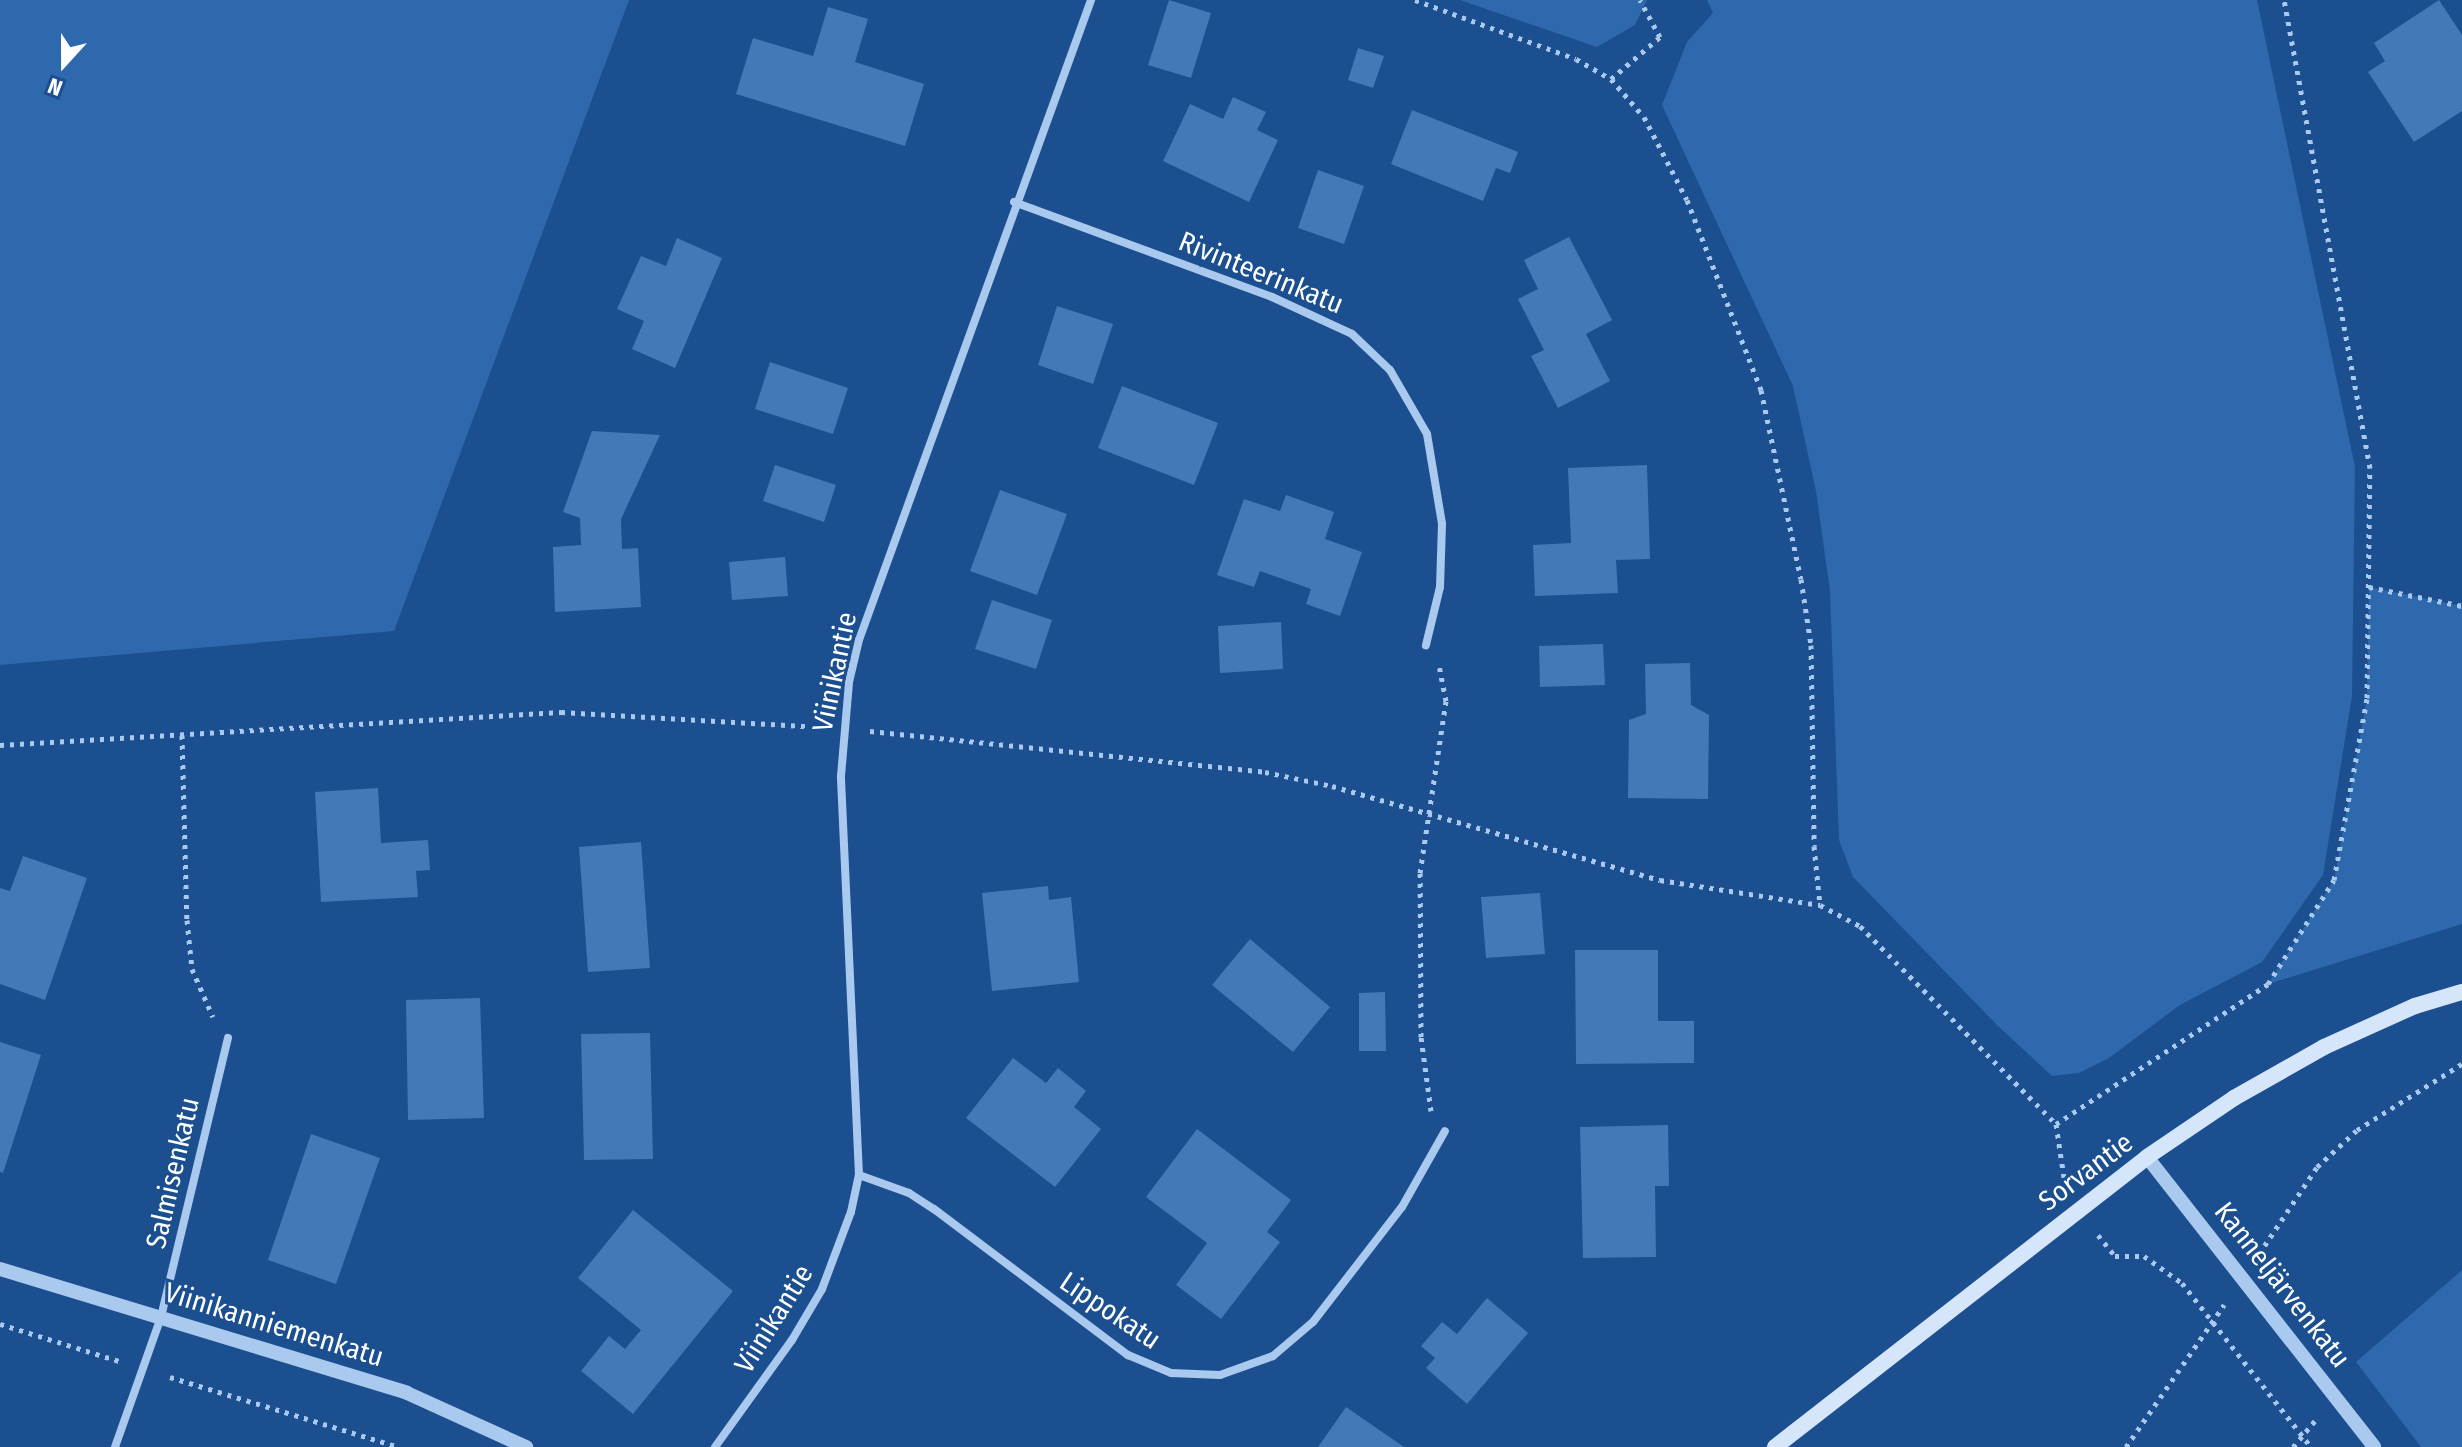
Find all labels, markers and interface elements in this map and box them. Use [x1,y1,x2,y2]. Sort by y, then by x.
north arrow [24,24,104,104]
text: N [44,72,66,102]
street label: Rivinteerinkatu [1174,225,1348,321]
street label: Viinikantie [806,609,864,735]
street label: Salmisenkatu [139,1094,207,1252]
street label: Sorvantie [2032,1126,2140,1218]
street label: Kanneljärvenkatu [2207,1196,2357,1374]
street label: Viinikantie [728,1259,820,1379]
street label: Lippokatu [1053,1265,1167,1357]
street label: Viinikanniemenkatu [160,1276,388,1374]

